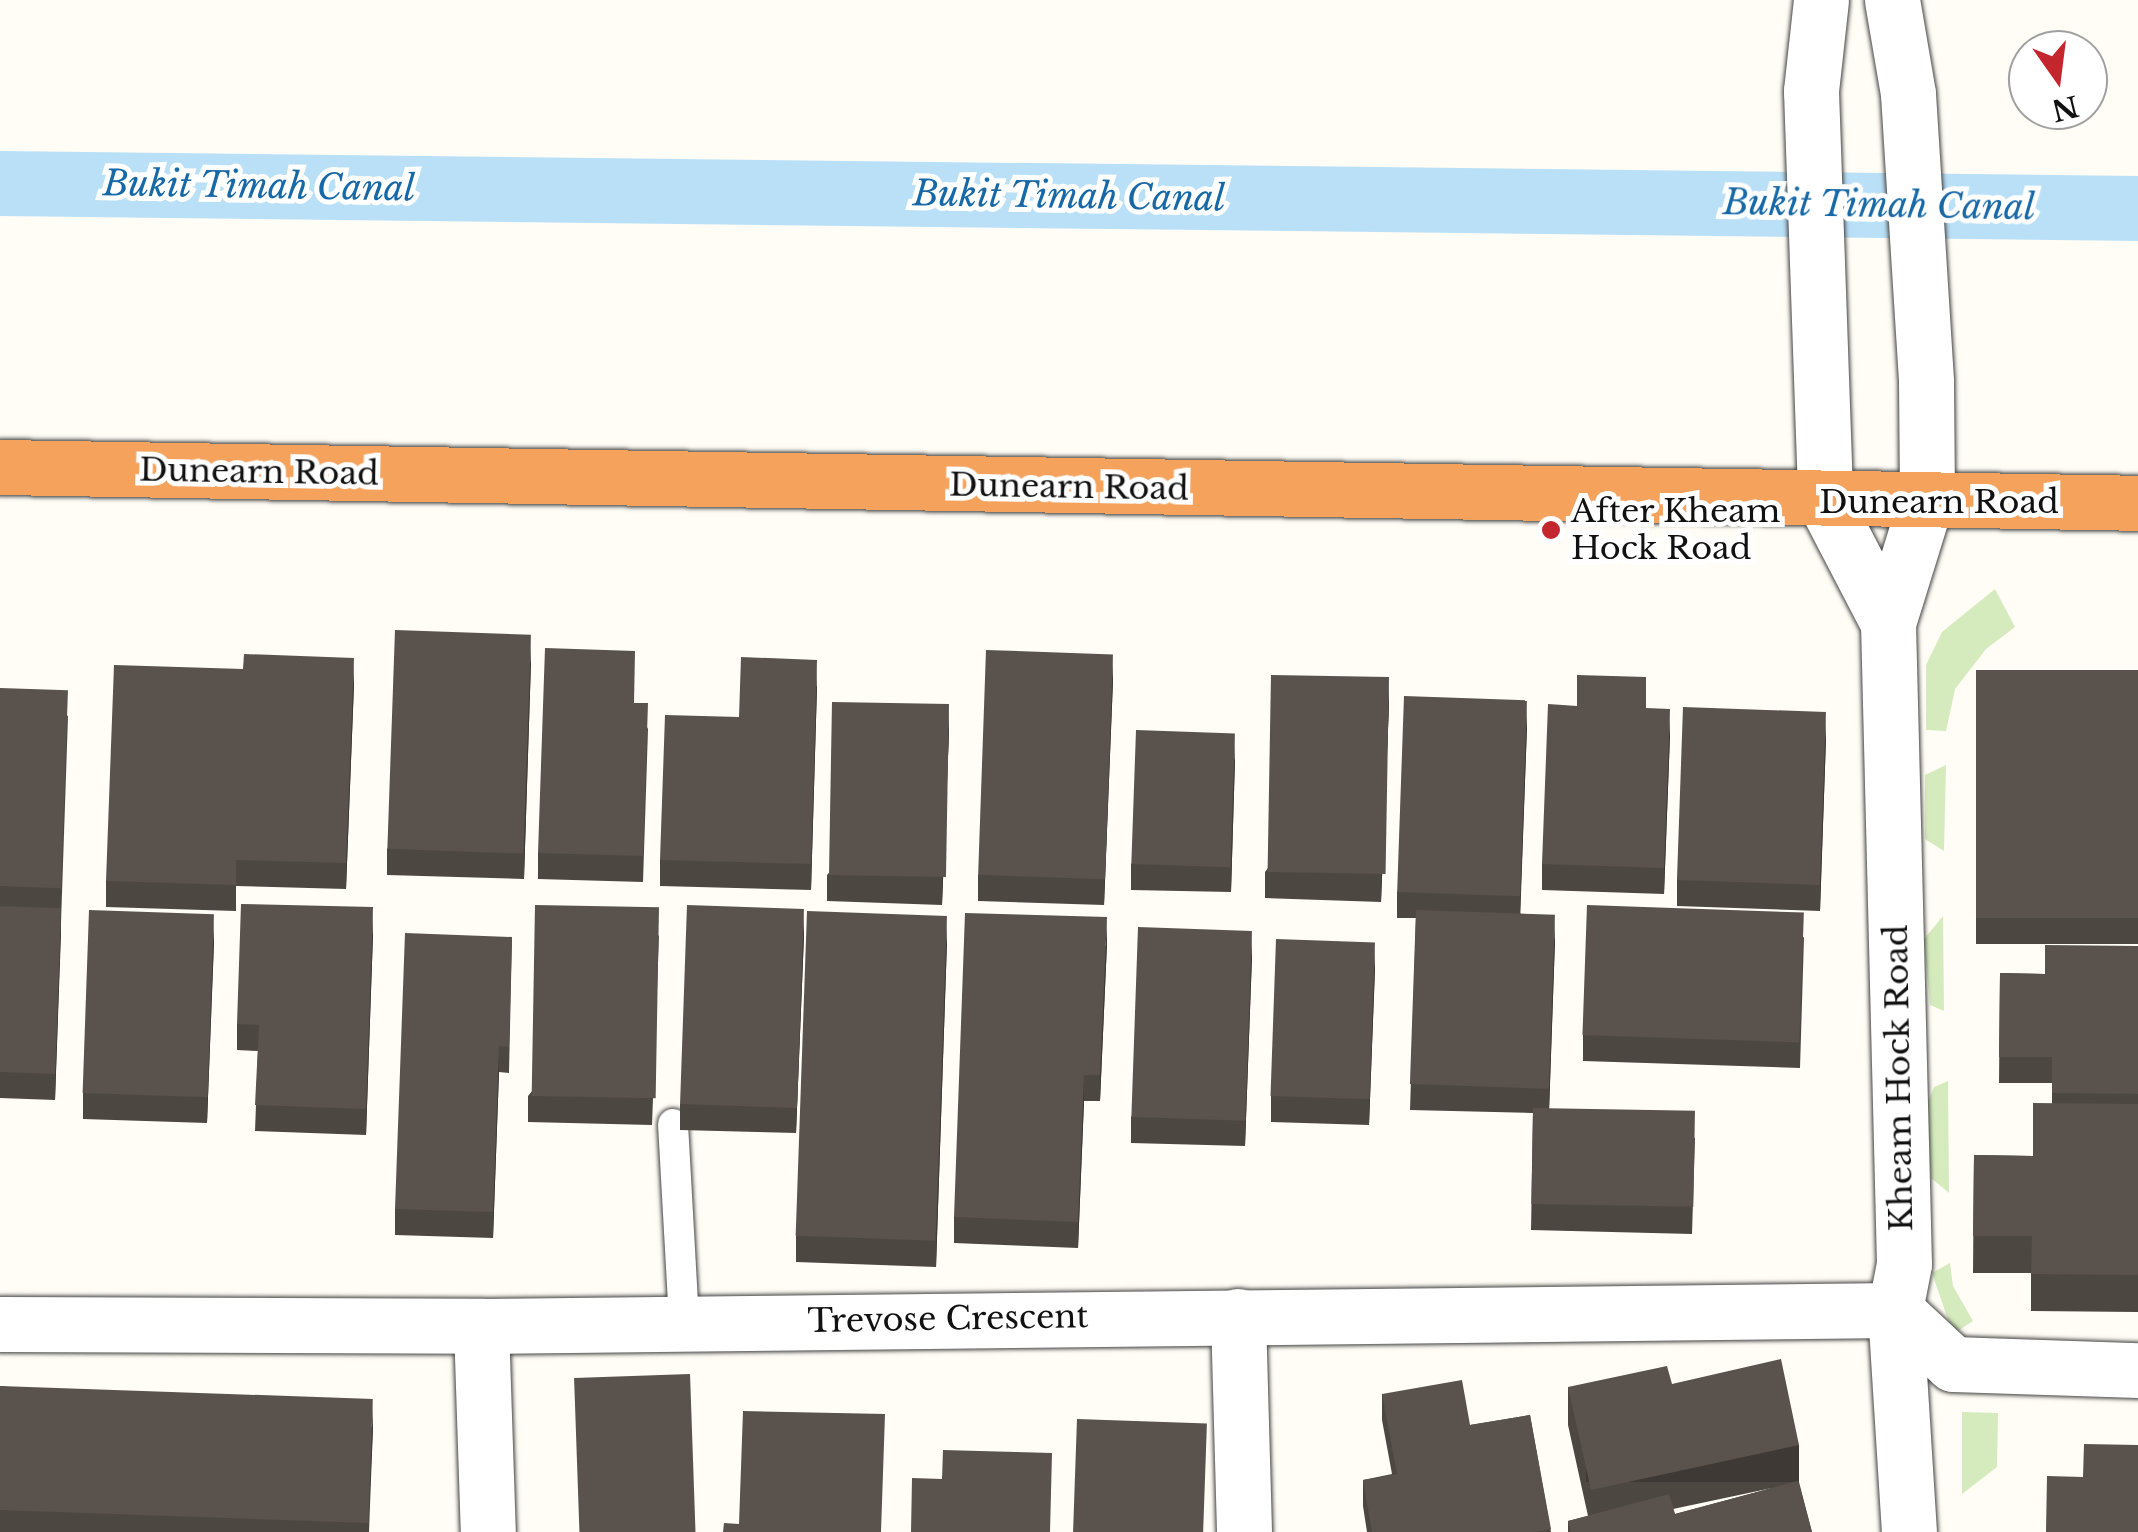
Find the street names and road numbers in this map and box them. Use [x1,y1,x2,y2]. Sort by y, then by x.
street label: Dunearn Road [139,451,379,493]
street label: Dunearn Road [949,466,1189,508]
street label: Dunearn Road [1819,483,2059,521]
street label: Kheam Hock Road [1877,924,1921,1232]
street label: Trevose Crescent [807,1297,1089,1341]

